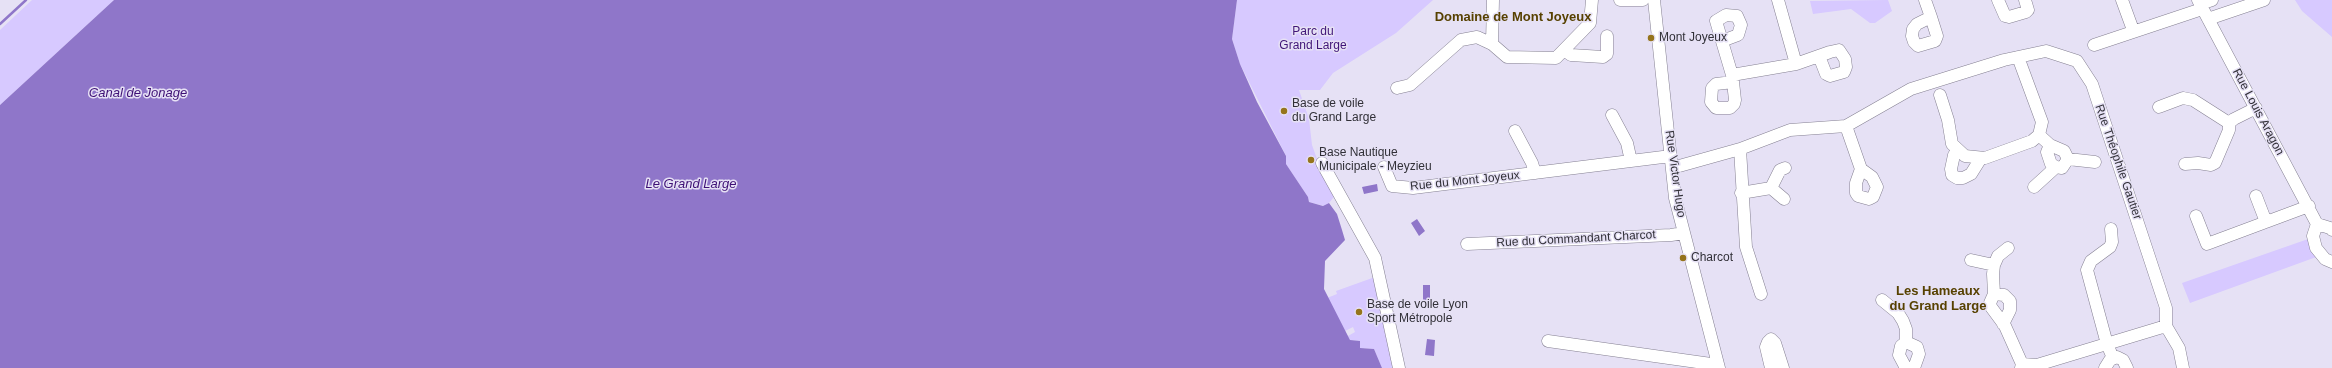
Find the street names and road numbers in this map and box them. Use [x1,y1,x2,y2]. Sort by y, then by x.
street label: Rue Louis Aragon [2229,66,2287,158]
street label: Rue Théophile Gautier [2092,103,2144,221]
street label: Rue Victor Hugo [1662,130,1688,218]
street label: Rue du Mont Joyeux [1410,168,1520,194]
street label: Rue du Commandant Charcot [1496,228,1656,250]

